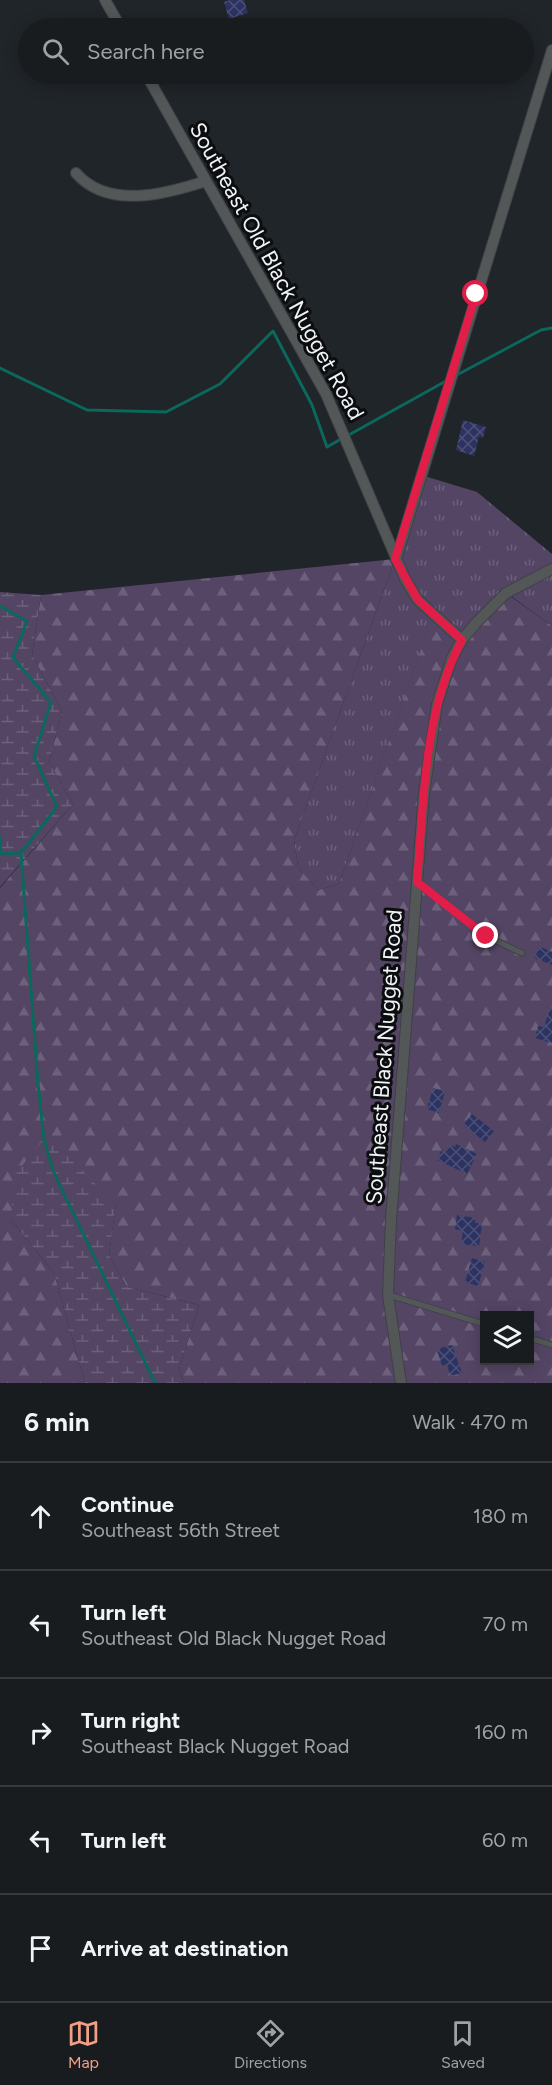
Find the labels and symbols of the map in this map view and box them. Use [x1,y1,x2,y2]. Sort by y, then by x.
street label: Southeast Old Black Nugget Road [184,118,370,424]
route start [462,280,488,306]
street label: Southeast Black Nugget Road [360,909,408,1205]
route end [472,922,498,948]

